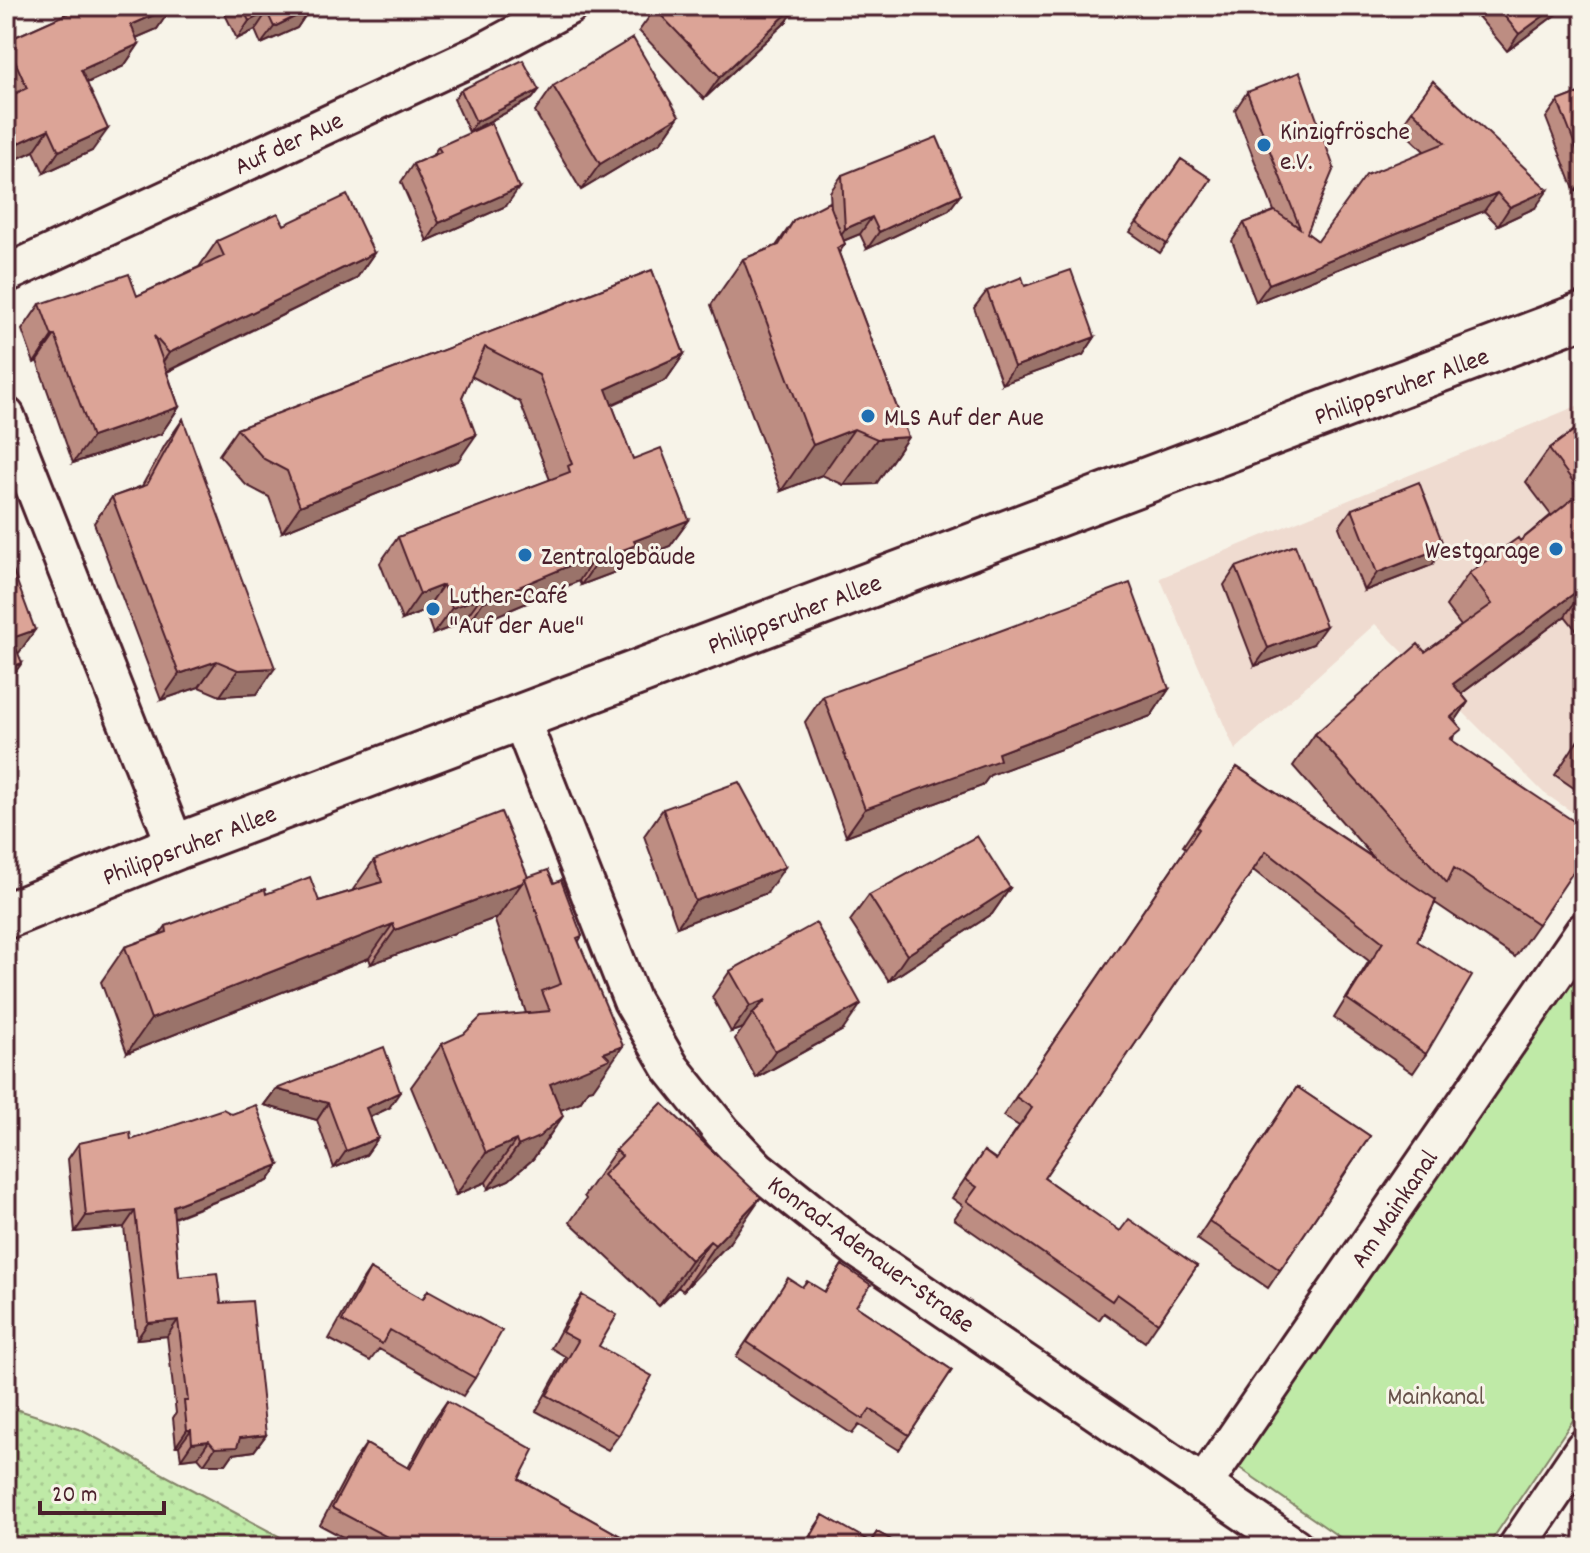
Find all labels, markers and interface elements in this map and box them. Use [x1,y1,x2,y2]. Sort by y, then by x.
street label: Auf der Aue [229,104,350,187]
place label: Kinzigfrösche e.V. [1280,115,1410,182]
marker: Kinzigfrösche e.V. [1255,136,1273,154]
street label: Philippsruher Allee [1310,340,1495,437]
place label: MLS Auf der Aue [884,401,1044,438]
marker: MLS Auf der Aue [859,407,877,425]
place label: Westgarage [1425,534,1540,571]
place label: Zentralgebäude [541,540,695,577]
marker: Westgarage [1547,540,1565,558]
marker: Zentralgebäude [516,546,534,564]
street label: Philippsruher Allee [703,566,888,666]
place label: Luther-Café "Auf der Aue" [449,579,584,646]
marker: Luther-Café "Auf der Aue" [424,600,442,618]
street label: Philippsruher Allee [98,797,283,897]
street label: Am Mainkanal [1343,1143,1449,1276]
street label: Konrad-Adenauer-Straße [759,1168,981,1344]
park label: Mainkanal [1387,1380,1485,1417]
scale bar [40,1465,164,1515]
text: 20 m [52,1479,98,1513]

